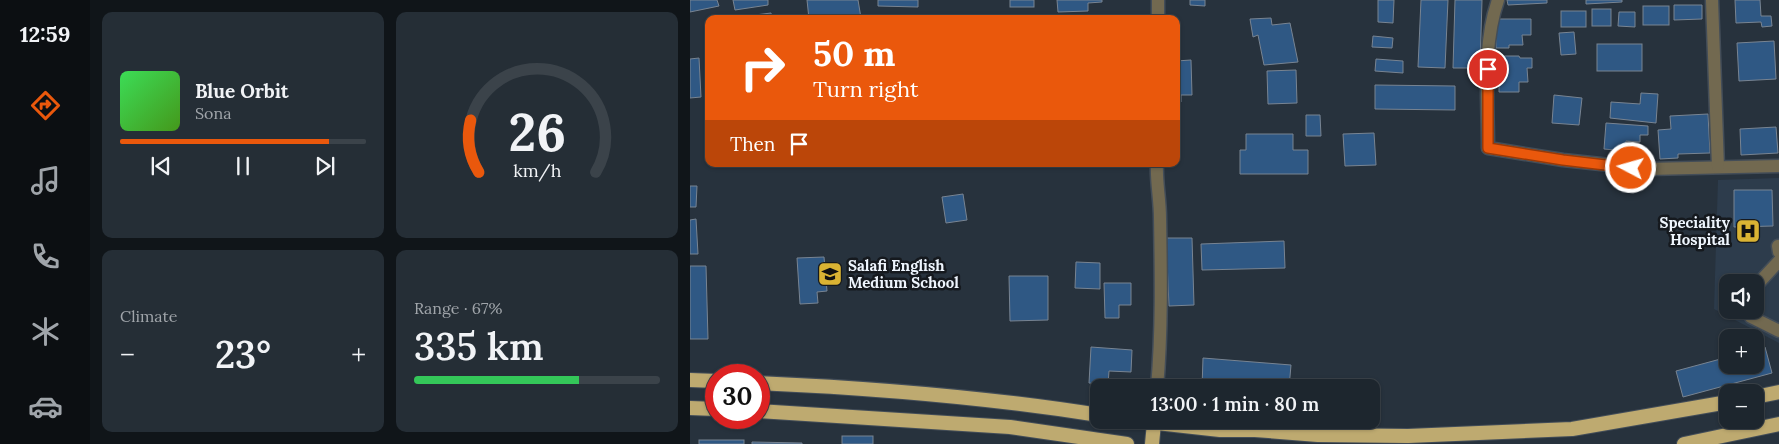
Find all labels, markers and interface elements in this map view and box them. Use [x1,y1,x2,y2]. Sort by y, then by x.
text: 12:59 [20,20,70,48]
text: 50 m [813,31,896,76]
icon: right [730,35,795,100]
pin [1467,48,1509,90]
icon: arrive [1474,55,1502,83]
text: Turn right [813,75,918,103]
text: Blue Orbit [195,79,289,103]
icon: directions [28,88,63,123]
text: 26 [508,99,566,165]
text: Sona [195,103,231,123]
icon: arrive [785,130,813,158]
text: Then [730,132,775,156]
position arrow [1604,141,1656,193]
icon: previous [147,152,175,180]
icon: pause [229,152,257,180]
icon: next [311,152,339,180]
text: km/h [513,159,561,182]
icon: music [28,163,63,198]
place label: Speciality Hospital [1660,213,1731,249]
hospital icon: Speciality Hospital [1735,218,1761,244]
icon: phone [28,239,63,274]
place label: Salafi English Medium School [848,256,959,292]
school or university icon: Salafi English Medium School [817,261,843,287]
map controls [1719,274,1764,429]
button: sound [1719,274,1764,319]
text: Range · 67% [414,298,502,318]
text: Climate [120,306,177,326]
icon: climate [28,314,63,349]
text: 335 km [414,322,544,370]
button: + [1719,329,1764,374]
text: 23° [215,330,271,378]
text: − [120,337,135,373]
text: + [351,337,366,373]
speed limit sign: 30 [705,364,770,429]
button: − [1719,384,1764,429]
icon: car [28,389,63,424]
text: 13:00 · 1 min · 80 m [1151,392,1319,416]

